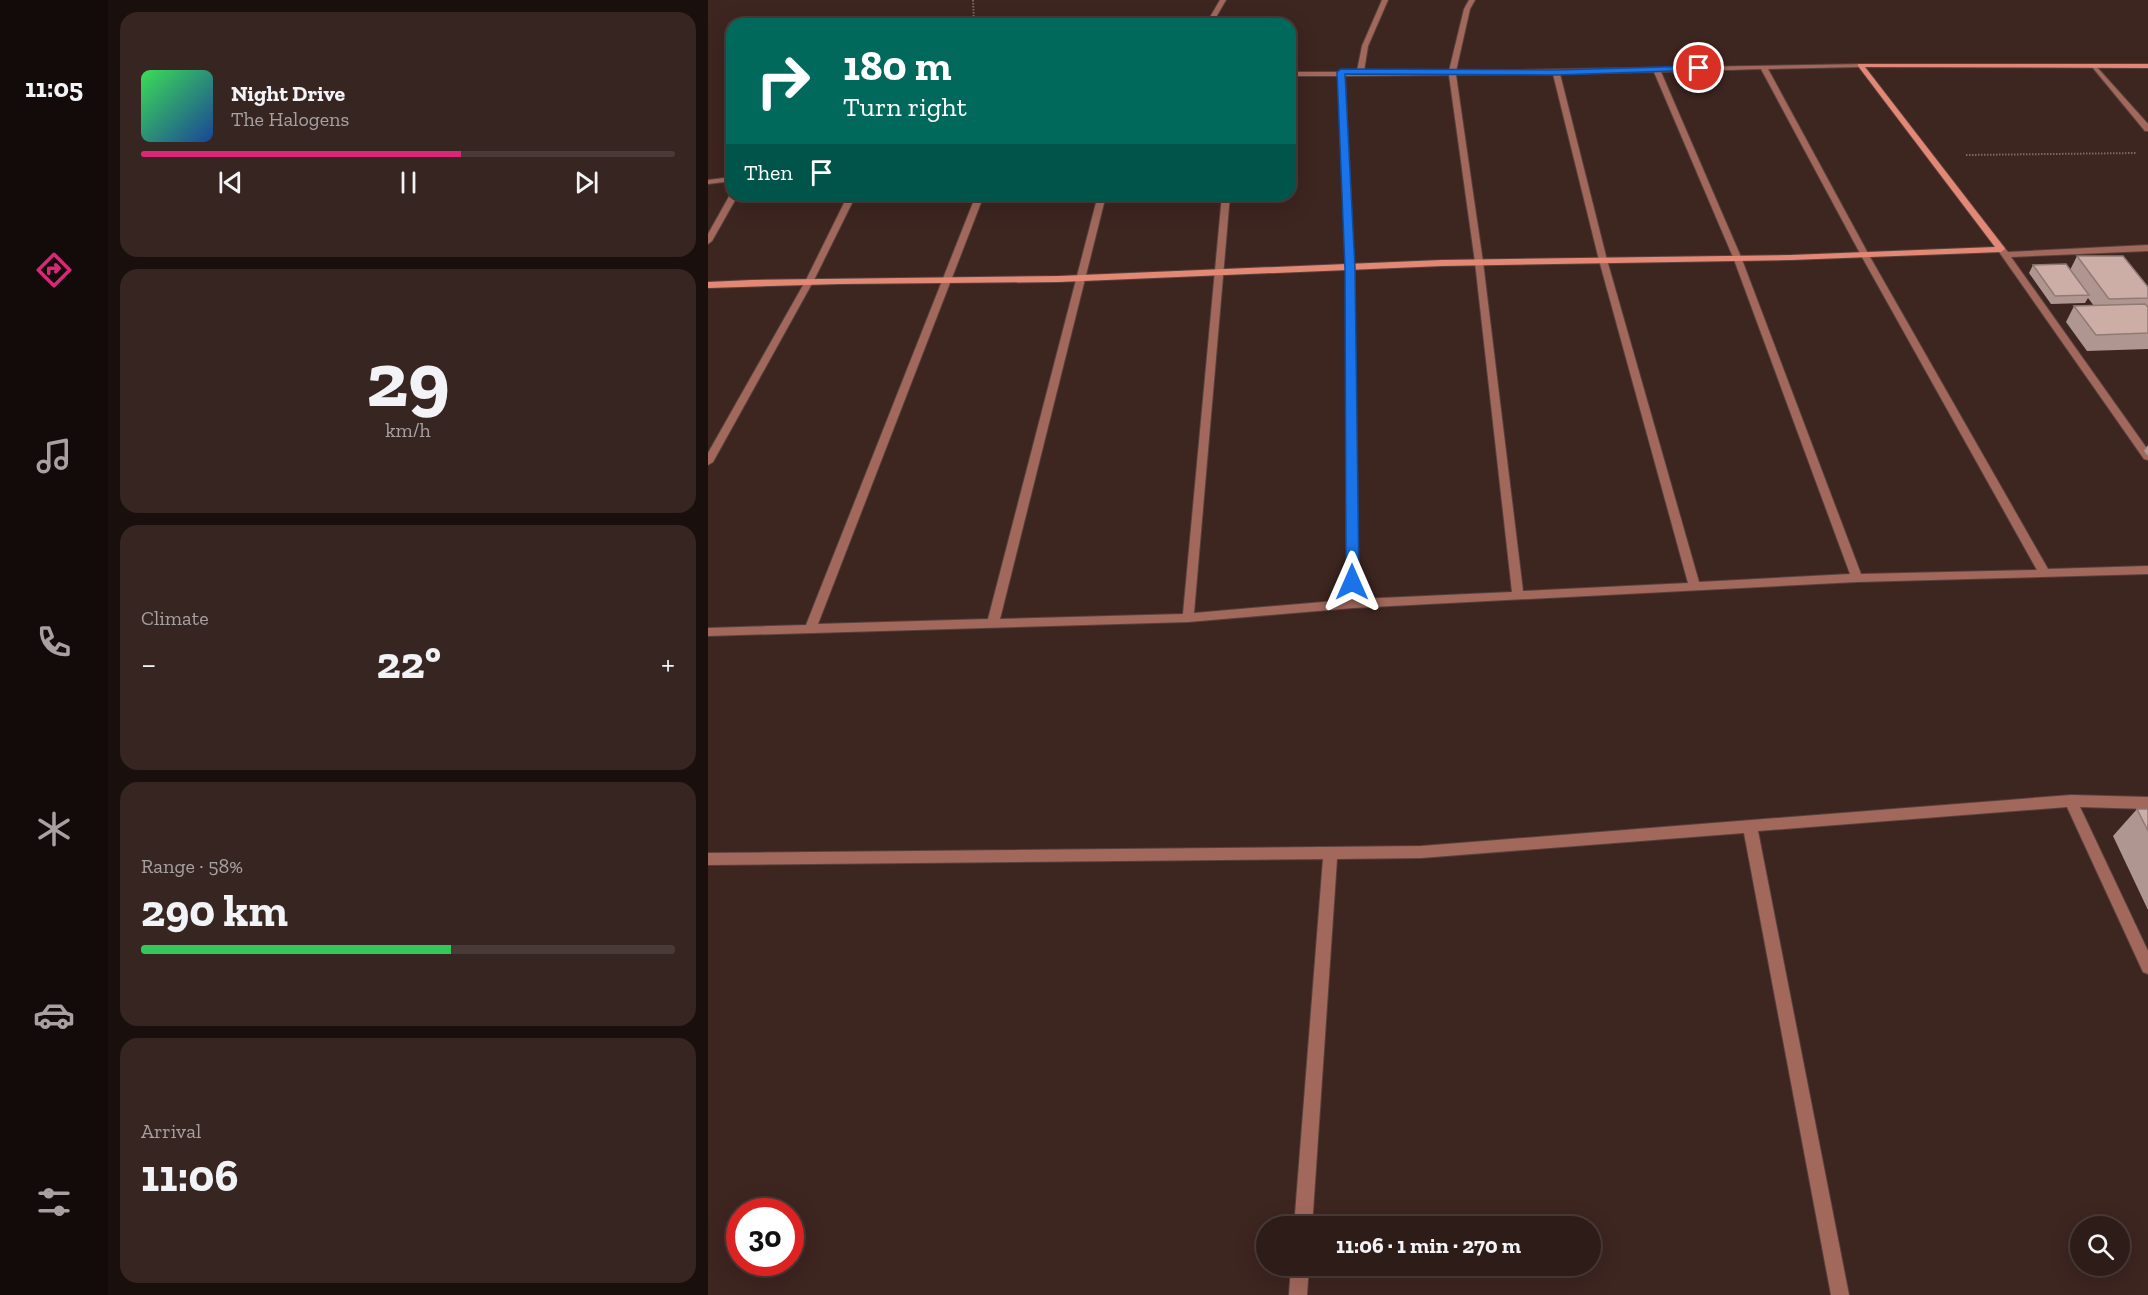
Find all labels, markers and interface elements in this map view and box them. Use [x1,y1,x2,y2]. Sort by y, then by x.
text: 180 m [843,40,951,91]
icon: right [744,42,822,120]
pin [1673,42,1724,93]
icon: arrive [1682,51,1715,84]
text: 11:05 [25,72,83,104]
text: Night Drive [231,80,345,107]
text: Turn right [843,91,967,123]
text: The Halogens [231,107,349,131]
icon: arrive [805,156,838,189]
text: Then [744,159,793,186]
icon: previous [214,166,247,199]
icon: pause [392,166,425,199]
icon: next [570,166,603,199]
icon: directions [33,249,75,291]
text: 29 [366,332,450,426]
text: km/h [385,418,431,442]
icon: music [33,435,75,477]
position arrow [1320,550,1384,614]
text: Climate [141,606,209,630]
icon: phone [33,621,75,663]
text: 22° [376,636,441,690]
text: − [141,644,156,683]
text: + [661,644,675,683]
icon: climate [33,808,75,850]
text: Range · 58% [141,854,243,878]
text: 290 km [141,884,288,938]
icon: car [33,994,75,1036]
text: Arrival [141,1119,201,1143]
text: 11:06 [141,1149,239,1203]
icon: filters [33,1181,75,1223]
speed limit sign: 30 [726,1198,804,1276]
map controls [2070,1216,2130,1276]
button: search [2070,1216,2130,1276]
text: 11:06 · 1 min · 270 m [1336,1232,1521,1259]

